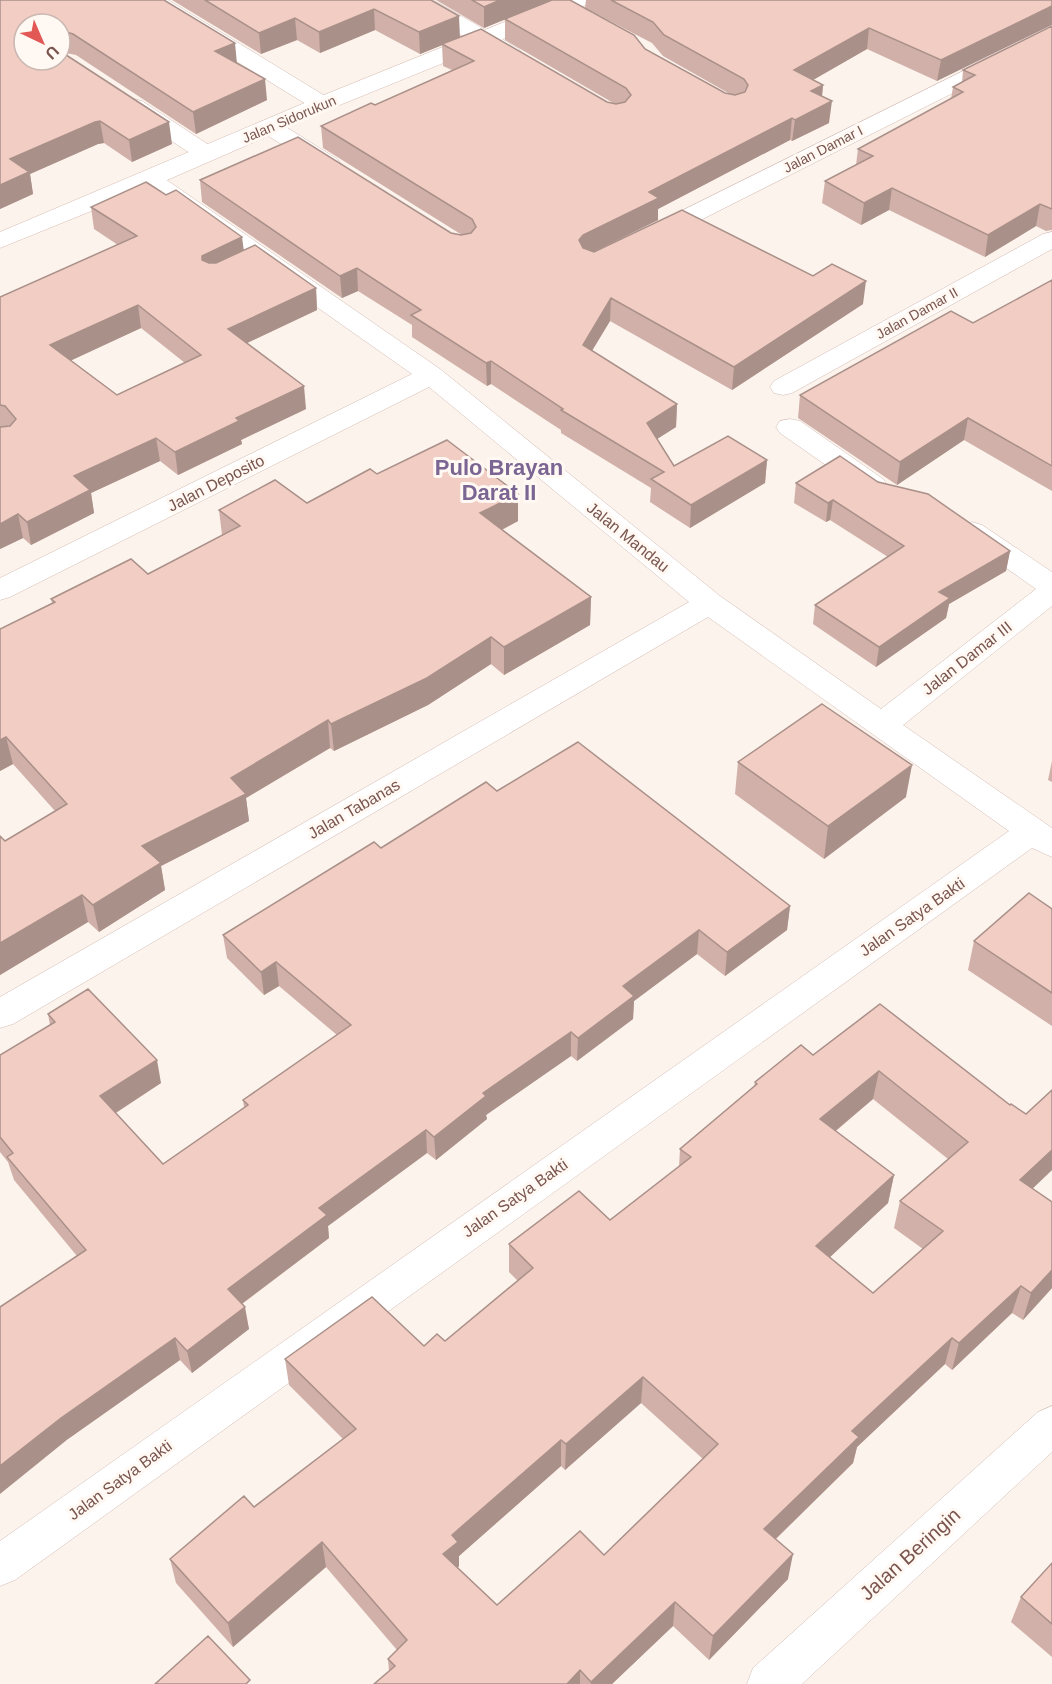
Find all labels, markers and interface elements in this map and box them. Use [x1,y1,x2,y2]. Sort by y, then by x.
north arrow [12,12,72,72]
text: U [42,42,62,63]
street label: Jalan Sidorukun [240,92,338,146]
street label: Jalan Damar I [781,122,865,176]
street label: Jalan Damar II [873,284,961,342]
street label: Jalan Deposito [165,451,267,515]
district label: Pulo Brayan Darat II [435,455,563,505]
street label: Jalan Mandau [584,499,672,575]
street label: Jalan Damar III [919,618,1015,698]
street label: Jalan Tabanas [305,776,403,842]
street label: Jalan Satya Bakti [856,875,968,959]
street label: Jalan Satya Bakti [459,1156,571,1240]
street label: Jalan Satya Bakti [65,1437,175,1523]
street label: Jalan Beringin [856,1503,964,1605]

